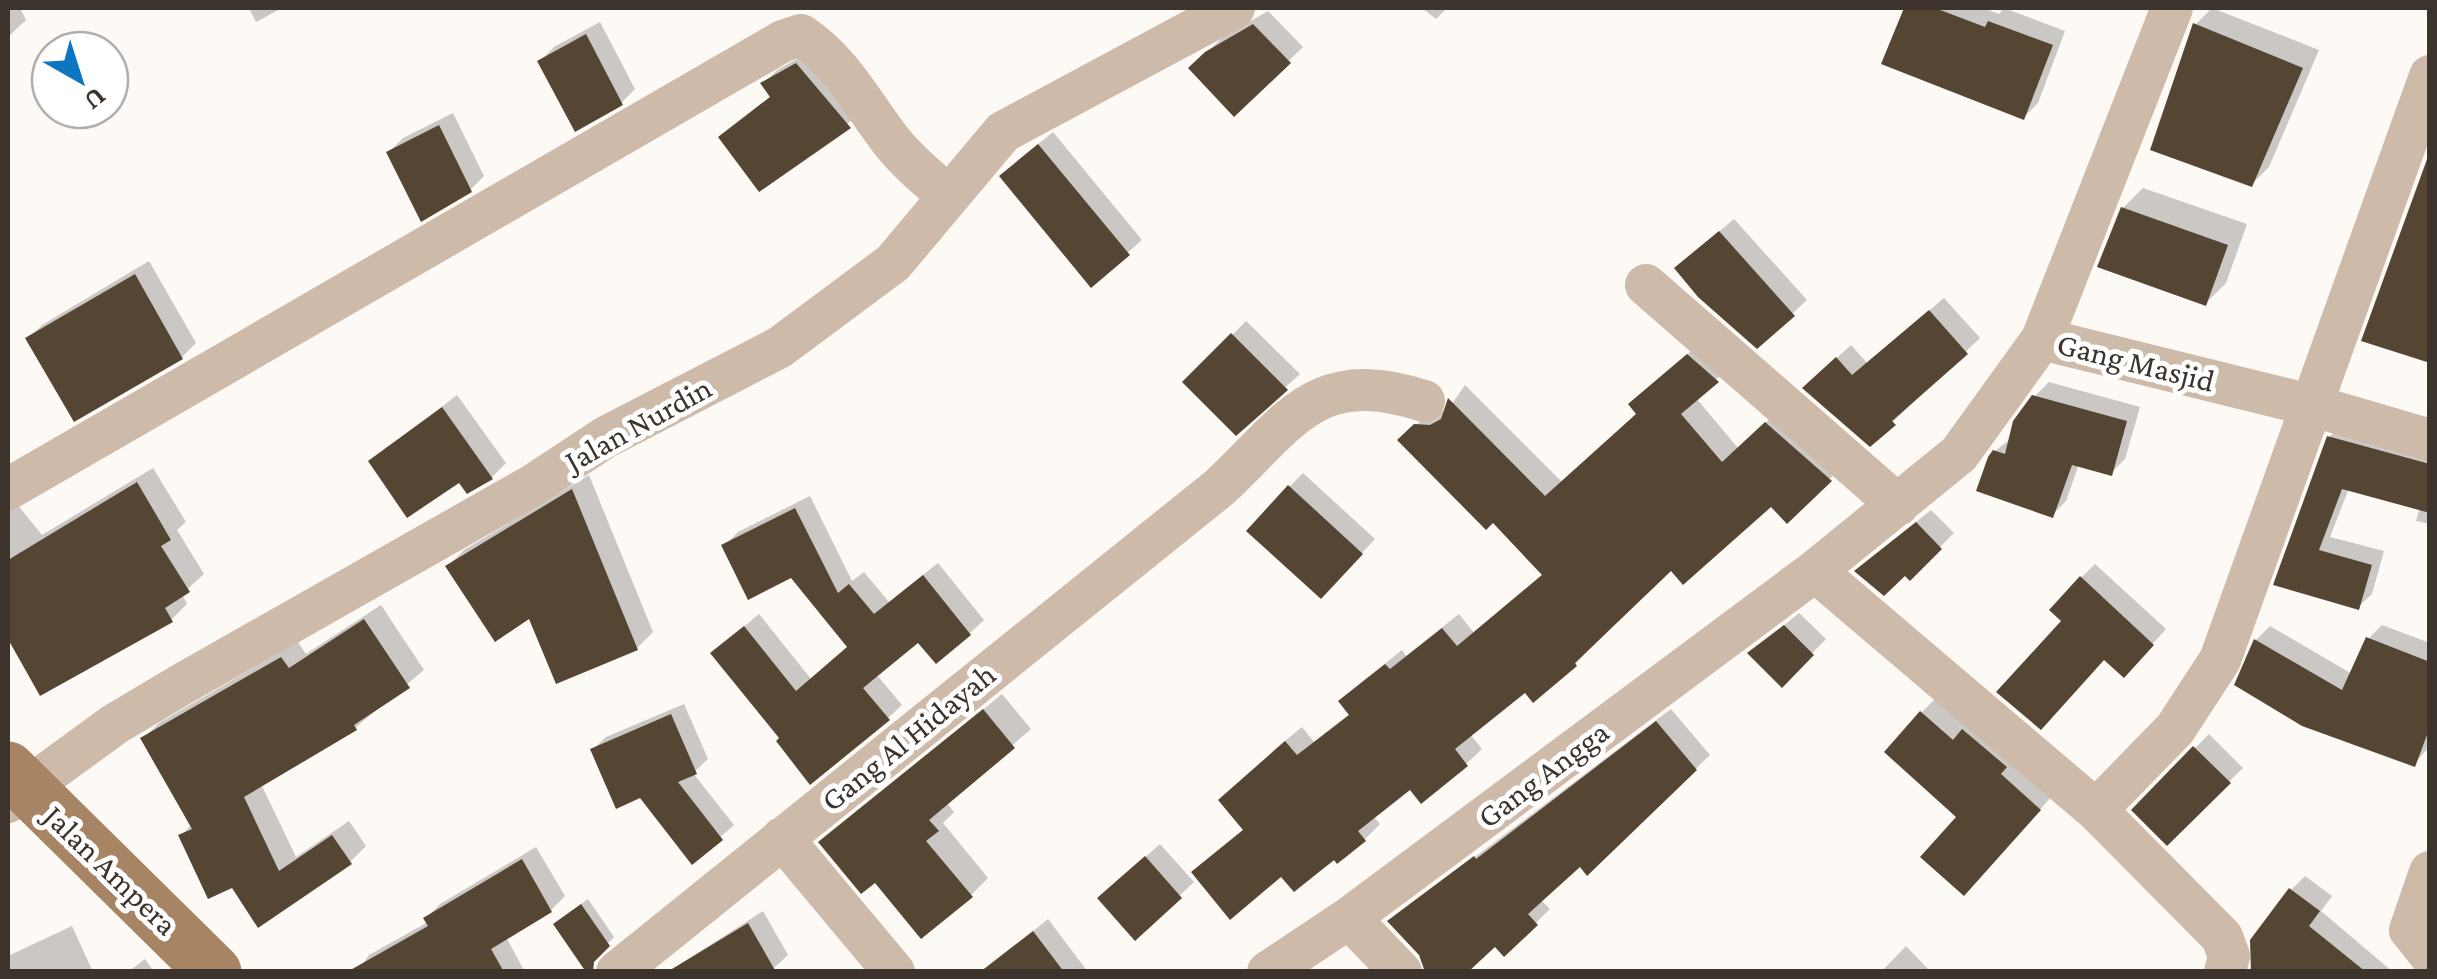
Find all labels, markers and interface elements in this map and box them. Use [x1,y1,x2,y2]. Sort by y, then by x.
north arrow [30,30,130,130]
text: U [78,81,113,117]
street label: Gang Masjid [2054,325,2219,399]
street label: Jalan Nurdin [556,369,717,480]
street label: Gang Al Hidayah [814,656,1002,818]
street label: Gang Angga [1470,713,1616,835]
street label: Jalan Ampera [35,796,185,942]

